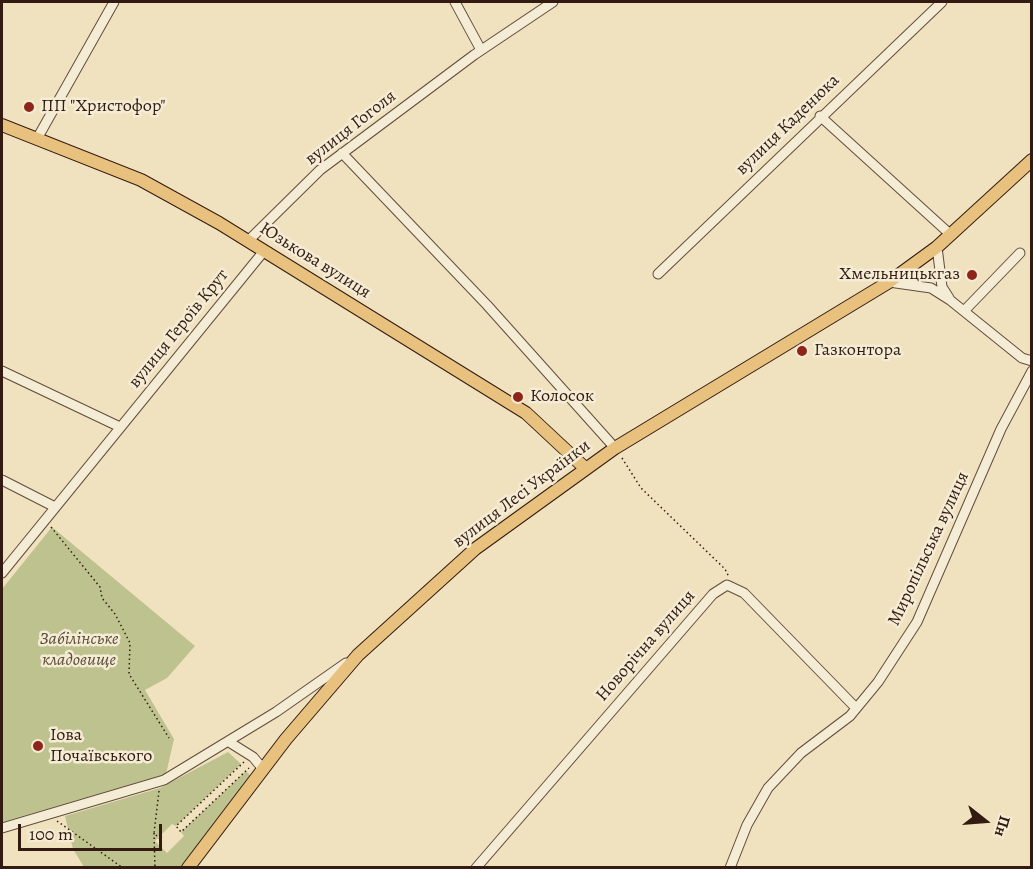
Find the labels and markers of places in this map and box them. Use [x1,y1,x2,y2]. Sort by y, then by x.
place label: ПП "Христофор" [41,96,166,118]
marker: ПП "Христофор" [22,100,36,114]
place label: Хмельницькгаз [839,264,960,286]
marker: Хмельницькгаз [965,268,979,282]
place label: Газконтора [814,340,901,362]
marker: Газконтора [795,344,809,358]
place label: Колосок [530,386,594,408]
marker: Колосок [511,390,525,404]
place label: Іова Почаївського [50,725,152,768]
marker: Іова Почаївського [31,739,45,753]

